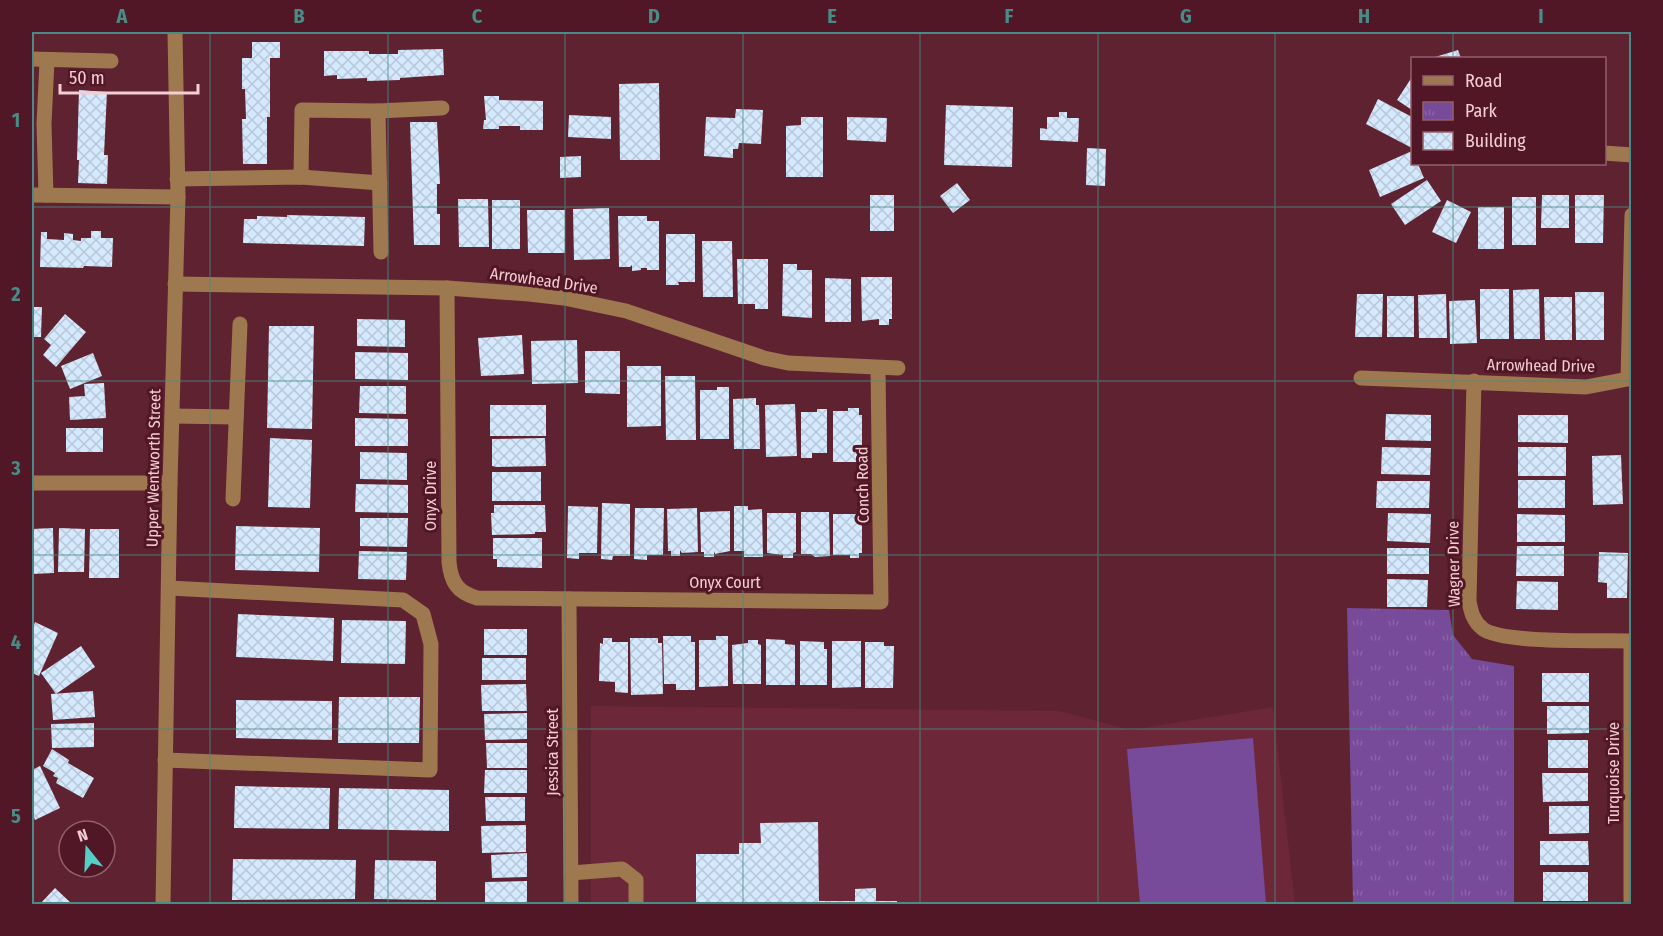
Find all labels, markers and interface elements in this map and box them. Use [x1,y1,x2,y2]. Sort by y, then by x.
text: A [116,4,129,28]
text: B [293,4,305,28]
text: C [472,4,483,28]
text: D [648,4,660,28]
text: E [827,4,837,28]
text: F [1005,4,1014,28]
text: G [1180,4,1192,28]
text: H [1358,4,1370,28]
text: I [1538,4,1544,28]
scale bar [60,57,198,95]
legend [1411,57,1606,165]
text: 50 m [69,67,105,89]
text: Road [1465,70,1502,92]
text: Park [1465,100,1498,122]
text: 1 [12,108,20,132]
text: Building [1465,130,1526,152]
street label: Arrowhead Drive [489,264,599,297]
text: 2 [10,282,21,306]
street label: Arrowhead Drive [1487,355,1595,376]
street label: Upper Wentworth Street [143,388,164,547]
street label: Conch Road [852,446,873,524]
text: 3 [10,456,21,480]
street label: Onyx Drive [421,461,440,531]
street label: Wagner Drive [1443,521,1464,607]
street label: Onyx Court [689,573,762,592]
text: 4 [11,630,21,654]
street label: Jessica Street [543,708,562,796]
street label: Turquoise Drive [1604,722,1623,824]
text: 5 [11,804,21,828]
north arrow [57,819,117,879]
text: N [75,825,90,846]

